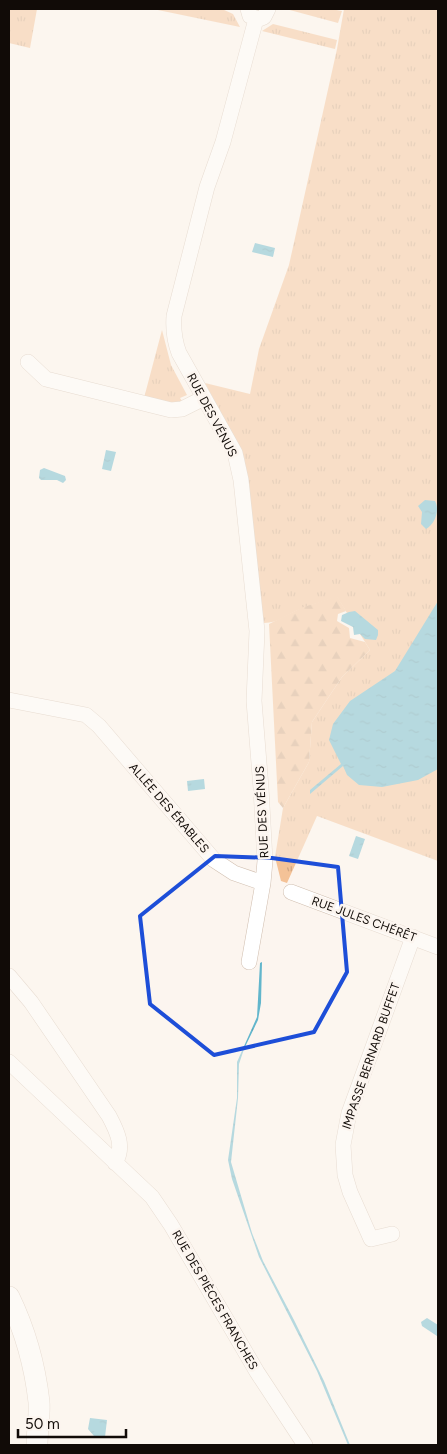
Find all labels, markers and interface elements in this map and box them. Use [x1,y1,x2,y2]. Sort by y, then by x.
street label: RUE DES VÉNUS [184,371,240,459]
street label: ALLÉE DES ÉRABLES [126,760,212,856]
street label: RUE DES VÉNUS [253,766,271,858]
street label: RUE JULES CHÉRÊT [310,894,419,945]
street label: IMPASSE BERNARD BUFFET [339,981,403,1131]
street label: RUE DES PIÈCES FRANCHES [169,1228,261,1372]
scale bar [18,1406,125,1438]
text: 50 m [25,1415,60,1433]

